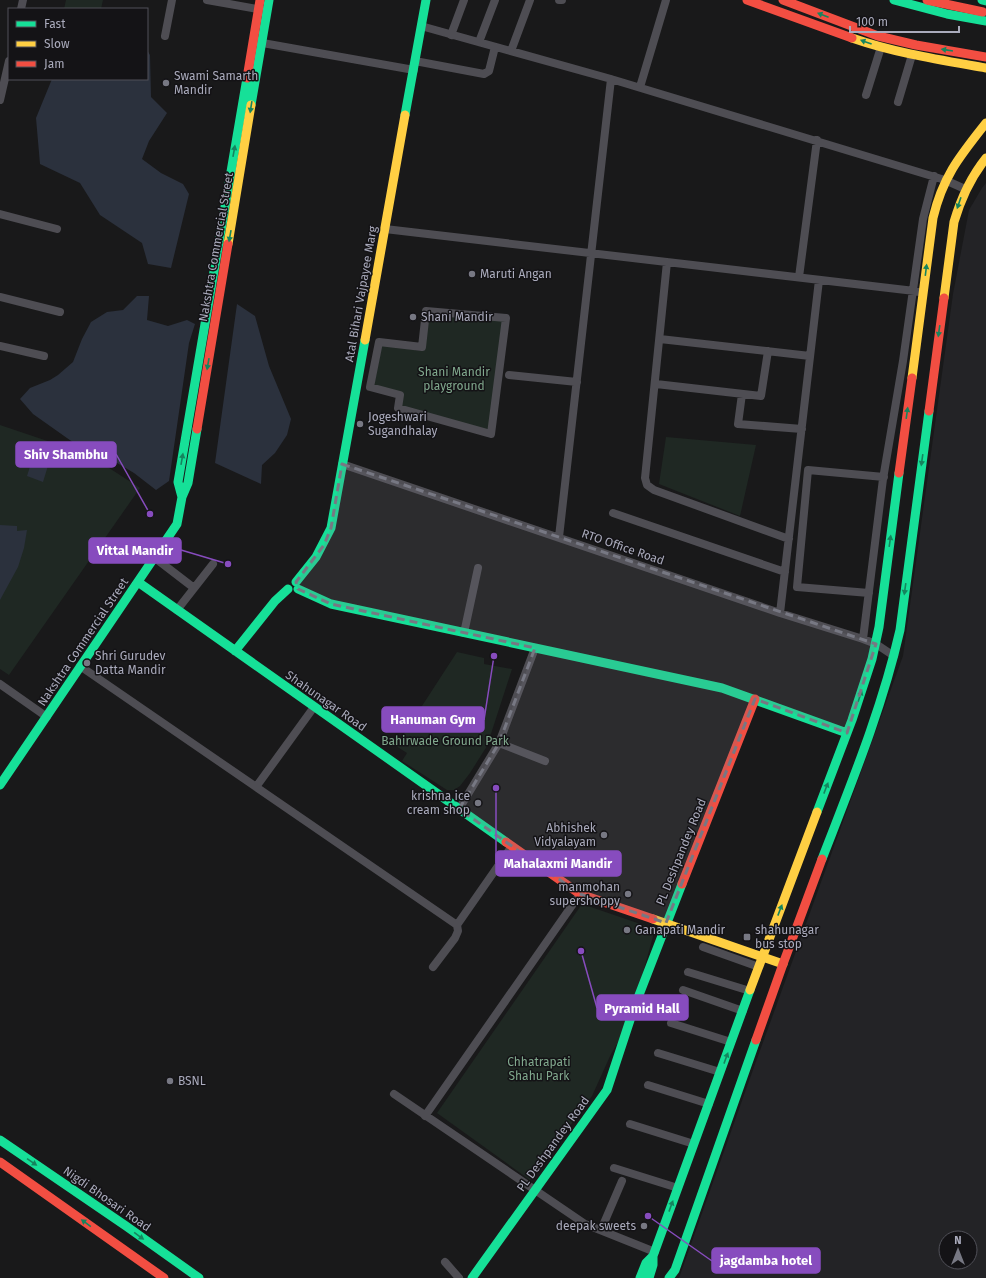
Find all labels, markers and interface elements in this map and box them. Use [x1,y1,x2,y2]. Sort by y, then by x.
legend [8,8,148,80]
scale bar [850,8,959,34]
one-way arrow [816,12,828,18]
text: 100 m [856,15,888,29]
text: Fast [44,17,66,31]
text: Slow [44,37,70,51]
one-way arrow [859,39,871,45]
one-way arrow [941,47,954,53]
text: Jam [44,57,64,71]
place label: Swami Samarth Mandir [174,69,258,97]
marker: Swami Samarth Mandir [161,78,171,88]
one-way arrow [248,101,254,114]
one-way arrow [231,145,237,157]
street label: Nakshtra Commercial Street [196,171,236,323]
one-way arrow [956,197,962,209]
street label: Atal Bihari Vajpayee Marg [342,224,380,363]
one-way arrow [227,230,233,242]
one-way arrow [923,264,929,276]
place label: Maruti Angan [480,267,552,281]
marker: Maruti Angan [467,269,477,279]
place label: Shani Mandir [421,310,493,324]
marker: Shani Mandir [408,312,418,322]
one-way arrow [936,325,942,337]
one-way arrow [205,358,211,370]
park label: Shani Mandir playground [418,365,490,393]
one-way arrow [904,406,910,419]
place label: Jogeshwari Sugandhalay [368,410,438,438]
marker: Jogeshwari Sugandhalay [355,419,365,429]
callout: Shiv Shambhu [16,442,116,467]
text: Shiv Shambhu [24,447,108,462]
one-way arrow [180,453,186,465]
one-way arrow [919,454,925,466]
street label: RTO Office Road [580,526,666,568]
one-way arrow [887,535,893,547]
callout: Vittal Mandir [89,538,181,563]
text: Vittal Mandir [96,543,174,558]
street label: Nakshtra Commercial Street [35,575,131,709]
one-way arrow [902,583,908,595]
place label: Shri Gurudev Datta Mandir [95,649,166,677]
marker: Shri Gurudev Datta Mandir [82,658,92,668]
street label: Shahunagar Road [283,668,369,734]
one-way arrow [857,690,863,702]
callout: Hanuman Gym [382,707,484,732]
text: Hanuman Gym [390,712,476,727]
park label: Bahirwade Ground Park [381,734,510,748]
one-way arrow [824,782,830,794]
place label: krishna ice cream shop [407,789,470,817]
street label: PL Deshpandey Road [653,797,709,907]
marker: krishna ice cream shop [473,798,483,808]
place label: Abhishek Vidyalayam [534,821,597,849]
marker: Abhishek Vidyalayam [599,830,609,840]
callout: Mahalaxmi Mandir [496,851,621,876]
text: Mahalaxmi Mandir [504,856,613,871]
place label: manmohan supershoppy [550,880,620,908]
marker: manmohan supershoppy [623,889,633,899]
one-way arrow [778,903,784,915]
place label: Ganapati Mandir [635,923,726,937]
place label: shahunagar bus stop [755,923,819,951]
marker: Ganapati Mandir [622,925,632,935]
marker: shahunagar bus stop [742,932,752,942]
callout: Pyramid Hall [597,995,688,1020]
text: Pyramid Hall [604,1001,680,1016]
one-way arrow [723,1051,729,1063]
park label: Chhatrapati Shahu Park [507,1055,571,1083]
place label: BSNL [178,1074,206,1088]
marker: BSNL [165,1076,175,1086]
street label: PL Deshpandey Road [514,1094,592,1194]
one-way arrow [27,1158,37,1166]
street label: Nigdi Bhosari Road [61,1164,153,1234]
one-way arrow [669,1200,675,1212]
one-way arrow [81,1219,92,1227]
place label: deepak sweets [556,1219,636,1233]
marker: deepak sweets [639,1221,649,1231]
north arrow [938,1230,978,1270]
one-way arrow [134,1231,145,1240]
text: N [954,1234,962,1247]
callout: jagdamba hotel [712,1248,820,1273]
text: jagdamba hotel [719,1253,812,1268]

